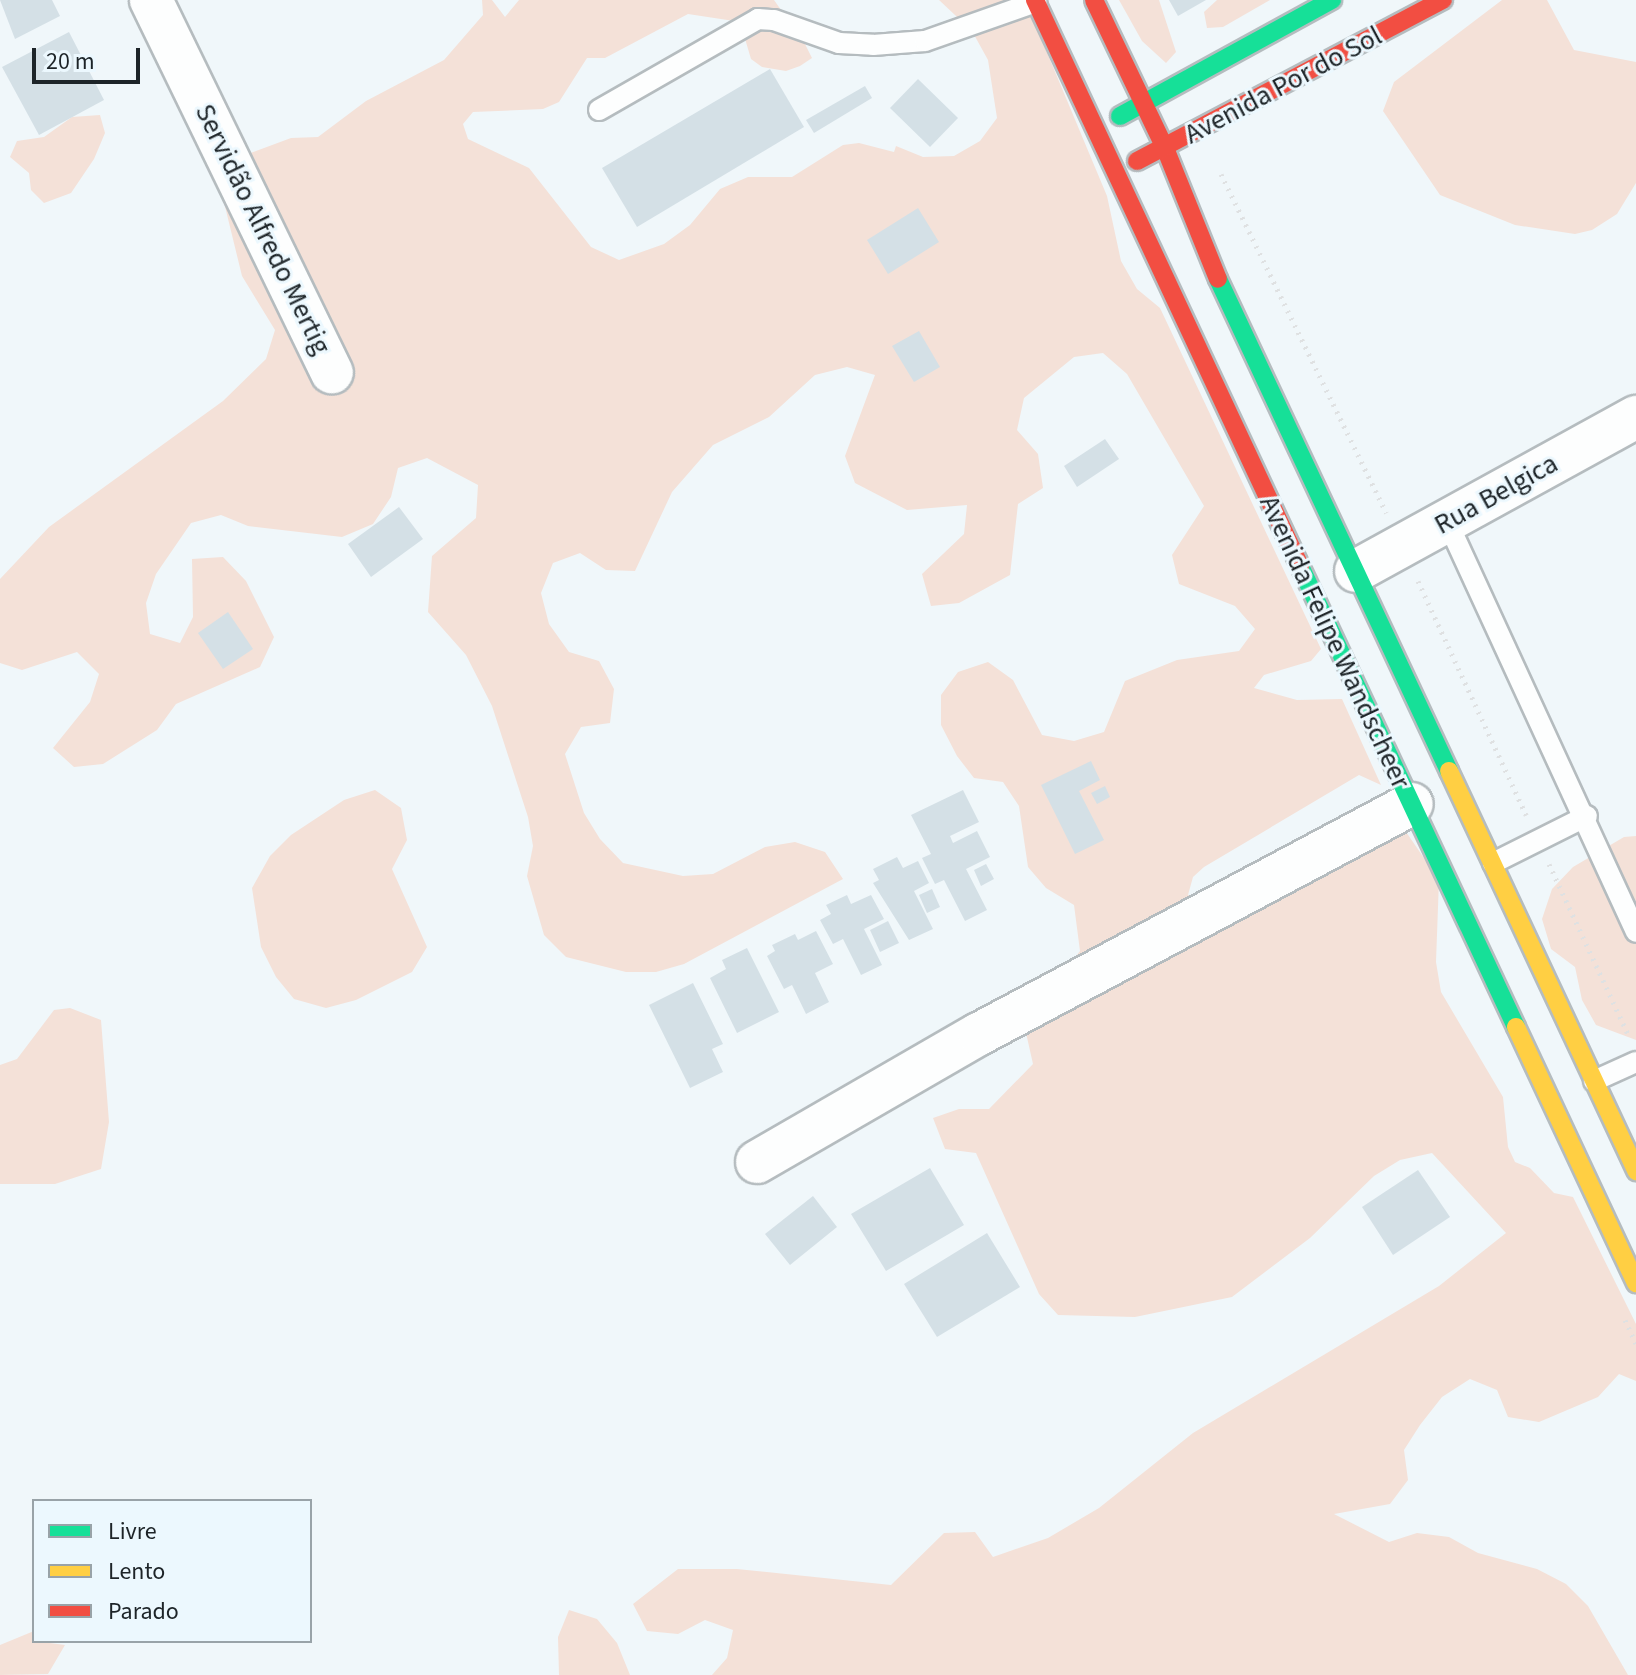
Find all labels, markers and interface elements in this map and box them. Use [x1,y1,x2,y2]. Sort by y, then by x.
street label: Avenida Por do Sol [1179,19,1387,151]
scale bar [36,32,144,82]
text: 20 m [46,44,95,79]
street label: Servidão Alfredo Mertig [188,98,338,360]
street label: Rua Belgica [1428,446,1564,542]
street label: Avenida Felipe Wandscheer [1252,490,1418,794]
legend [32,1499,312,1643]
text: Livre [108,1514,157,1549]
text: Lento [108,1554,165,1589]
text: Parado [108,1594,179,1629]

